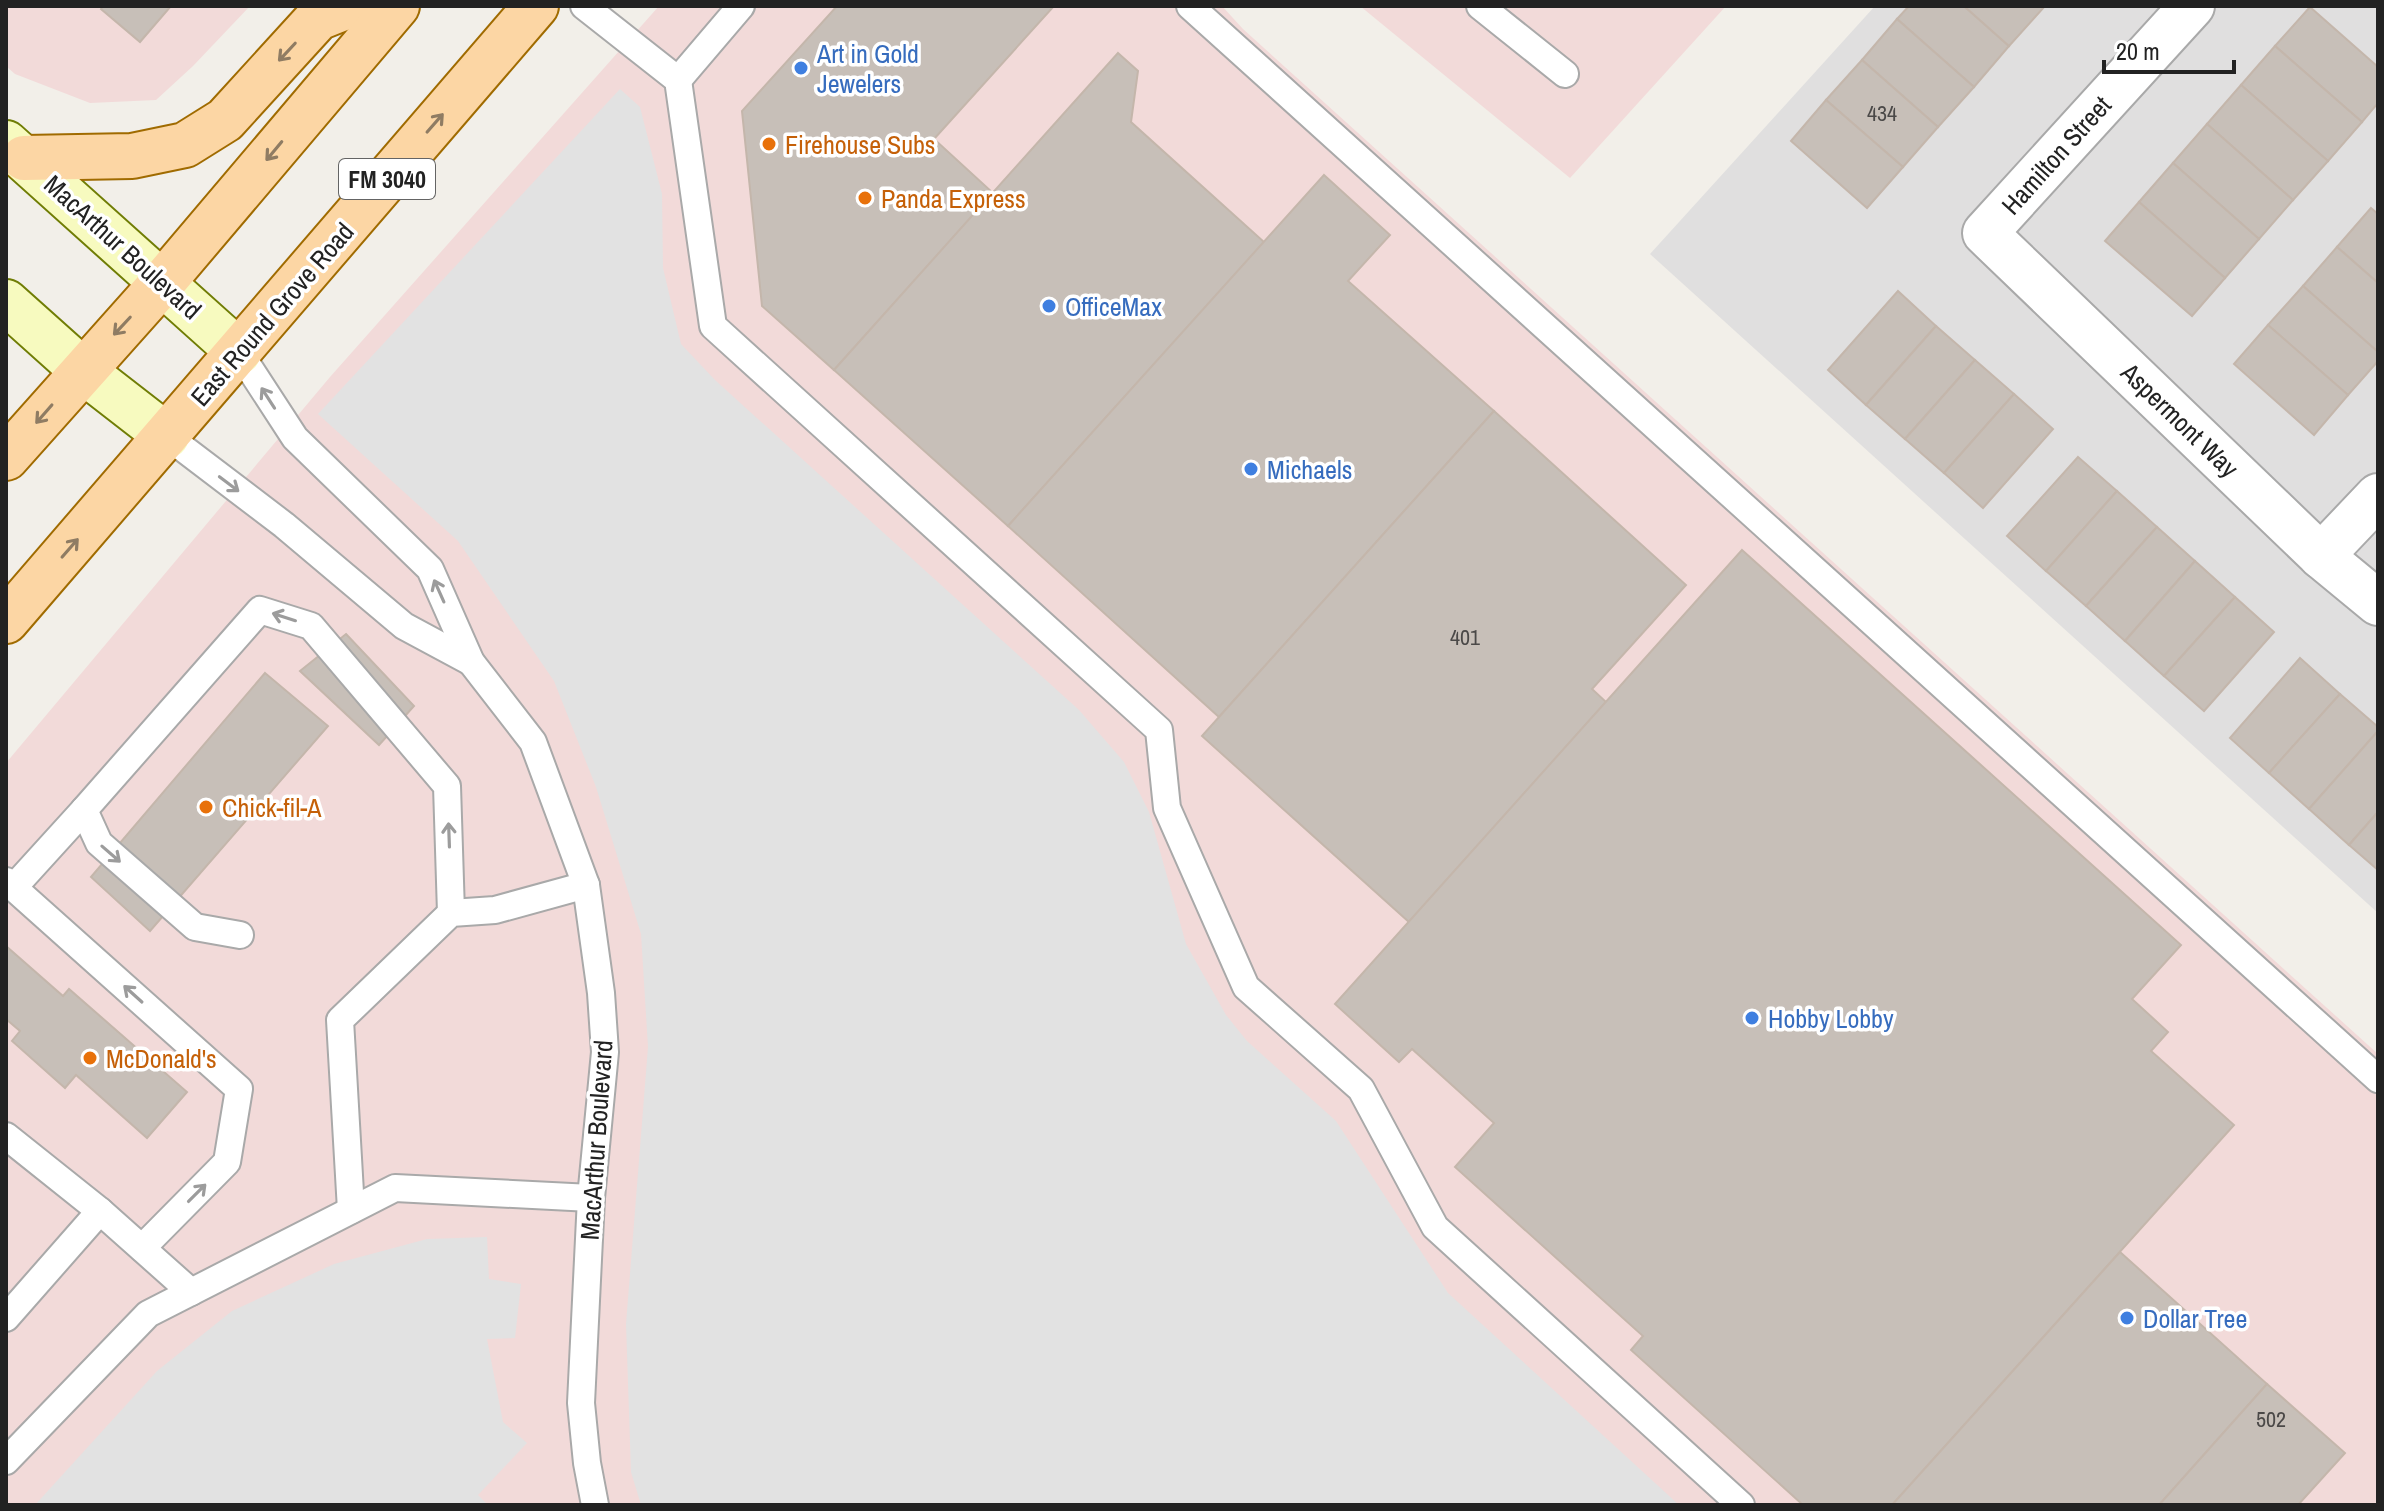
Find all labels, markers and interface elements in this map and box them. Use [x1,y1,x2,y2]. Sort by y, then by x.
scale bar [2104,24,2234,74]
text: 20 m [2116,35,2160,67]
place label: Art in Gold Jewelers [816,36,919,101]
one-way arrow [279,41,297,61]
marker: Art in Gold Jewelers [792,59,810,77]
street label: Hamilton Street [1993,88,2119,222]
house number: 434 [1867,98,1897,128]
one-way arrow [426,114,444,134]
place label: Firehouse Subs [785,127,936,162]
marker: Firehouse Subs [760,135,778,153]
one-way arrow [265,140,283,161]
road number: FM 3040 [339,159,435,199]
street label: MacArthur Boulevard [37,167,209,327]
place label: Panda Express [881,181,1026,216]
marker: Panda Express [856,189,874,207]
street label: East Round Grove Road [183,215,361,413]
place label: OfficeMax [1065,289,1162,324]
marker: OfficeMax [1040,297,1058,315]
one-way arrow [114,316,132,336]
street label: Aspermont Way [2113,354,2247,485]
one-way arrow [260,387,276,409]
one-way arrow [35,403,53,424]
place label: Michaels [1267,452,1352,487]
marker: Michaels [1242,460,1260,478]
one-way arrow [218,475,239,492]
one-way arrow [60,539,78,559]
one-way arrow [431,579,446,603]
one-way arrow [272,609,297,624]
house number: 401 [1450,622,1480,652]
place label: Chick-fil-A [222,790,322,825]
marker: Chick-fil-A [197,798,215,816]
one-way arrow [441,822,456,849]
one-way arrow [100,844,120,862]
one-way arrow [123,985,143,1003]
place label: Hobby Lobby [1768,1001,1894,1036]
marker: Hobby Lobby [1743,1009,1761,1027]
street label: MacArthur Boulevard [572,1039,620,1241]
place label: McDonald's [106,1041,217,1076]
marker: McDonald's [81,1049,99,1067]
one-way arrow [187,1183,206,1203]
place label: Dollar Tree [2143,1301,2247,1336]
marker: Dollar Tree [2118,1309,2136,1327]
house number: 502 [2256,1404,2286,1434]

